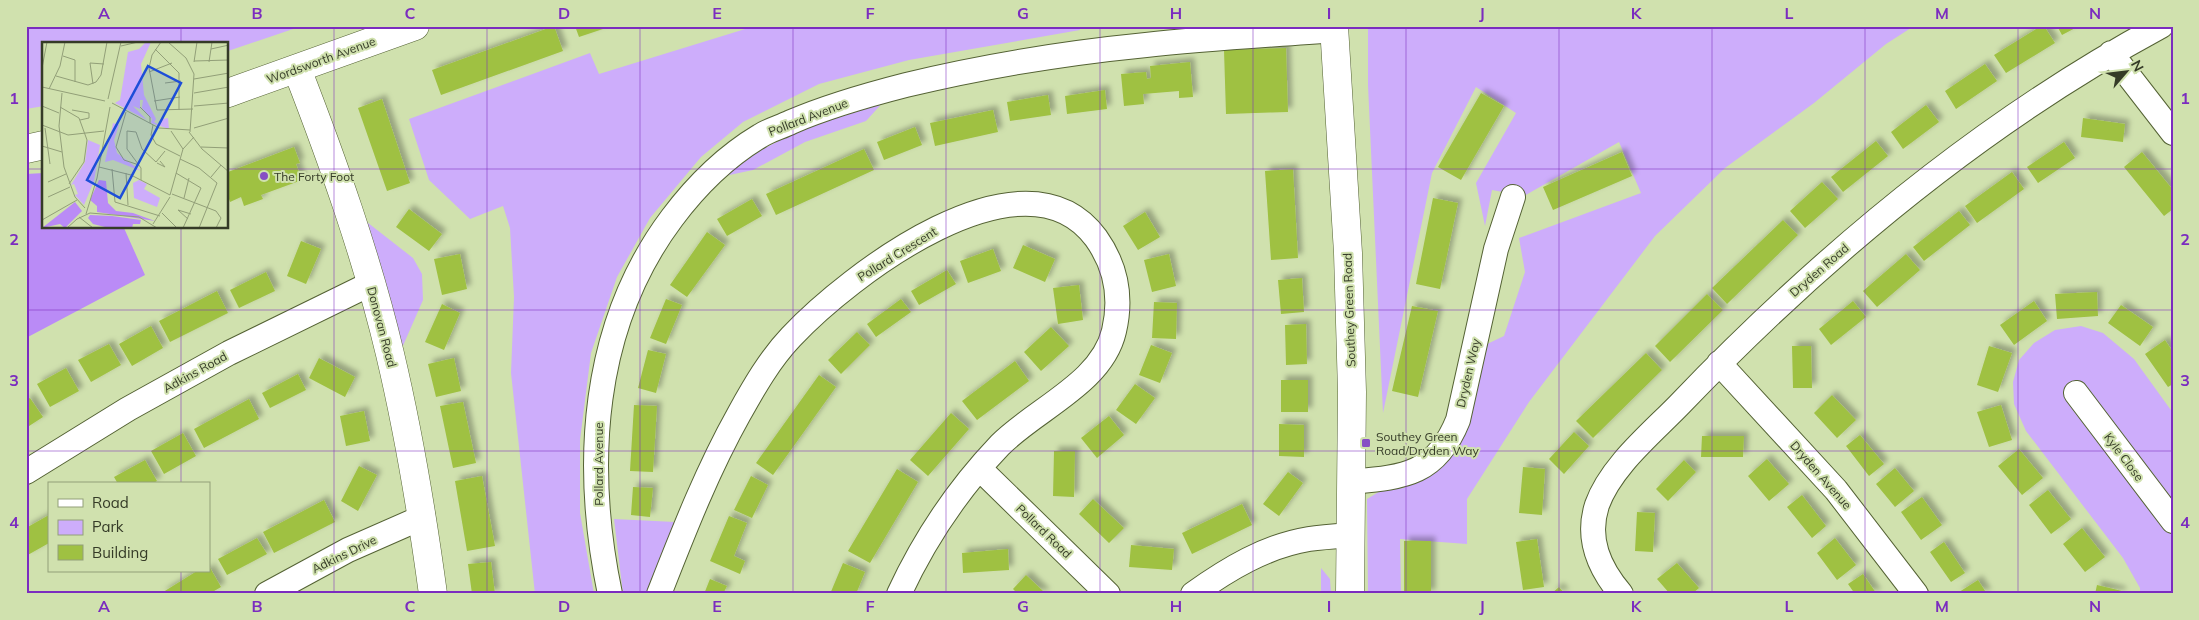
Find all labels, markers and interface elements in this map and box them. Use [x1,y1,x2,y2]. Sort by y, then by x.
text: A [98,3,110,23]
text: B [251,3,263,23]
text: C [405,3,416,23]
text: D [558,3,570,23]
text: E [712,3,722,23]
text: F [865,3,875,23]
text: G [1017,3,1029,23]
text: H [1170,3,1182,23]
text: I [1327,3,1331,23]
text: J [1479,3,1485,23]
text: K [1631,3,1643,23]
text: L [1785,3,1794,23]
text: M [1935,3,1949,23]
text: N [2089,3,2101,23]
street label: Wordsworth Avenue [264,33,378,87]
inset map [42,42,229,229]
north arrow [2102,48,2152,98]
text: N [2127,57,2148,75]
text: 1 [9,88,19,108]
text: 1 [2180,88,2190,108]
street label: Pollard Avenue [766,95,850,139]
place label: The Forty Foot [274,169,354,184]
marker: The Forty Foot [258,170,270,182]
street label: Pollard Crescent [855,224,939,284]
text: 2 [9,229,19,249]
text: 2 [2180,229,2190,249]
street label: Dryden Road [1786,240,1852,300]
street label: Southey Green Road [1340,253,1358,367]
street label: Donovan Road [364,285,400,369]
street label: Dryden Way [1453,337,1483,409]
street label: Adkins Road [161,348,229,396]
text: 3 [9,370,19,390]
text: 3 [2180,370,2190,390]
street label: Pollard Avenue [591,422,606,506]
place label: Southey Green Road/Dryden Way [1376,429,1480,458]
street label: Kyle Close [2101,430,2147,484]
marker: Southey Green Road/Dryden Way [1360,437,1372,449]
street label: Dryden Avenue [1787,438,1855,512]
legend [48,482,210,572]
text: Road [92,493,129,512]
street label: Pollard Road [1013,501,1075,561]
text: 4 [9,512,19,532]
text: 4 [2180,512,2190,532]
text: Park [92,517,124,536]
street label: Adkins Drive [309,532,379,576]
text: Building [92,543,148,562]
text: A [98,596,110,616]
text: B [251,596,263,616]
text: C [405,596,416,616]
text: D [558,596,570,616]
text: E [712,596,722,616]
text: F [865,596,875,616]
text: G [1017,596,1029,616]
text: H [1170,596,1182,616]
text: I [1327,596,1331,616]
text: J [1479,596,1485,616]
text: K [1631,596,1643,616]
text: L [1785,596,1794,616]
text: M [1935,596,1949,616]
text: N [2089,596,2101,616]

